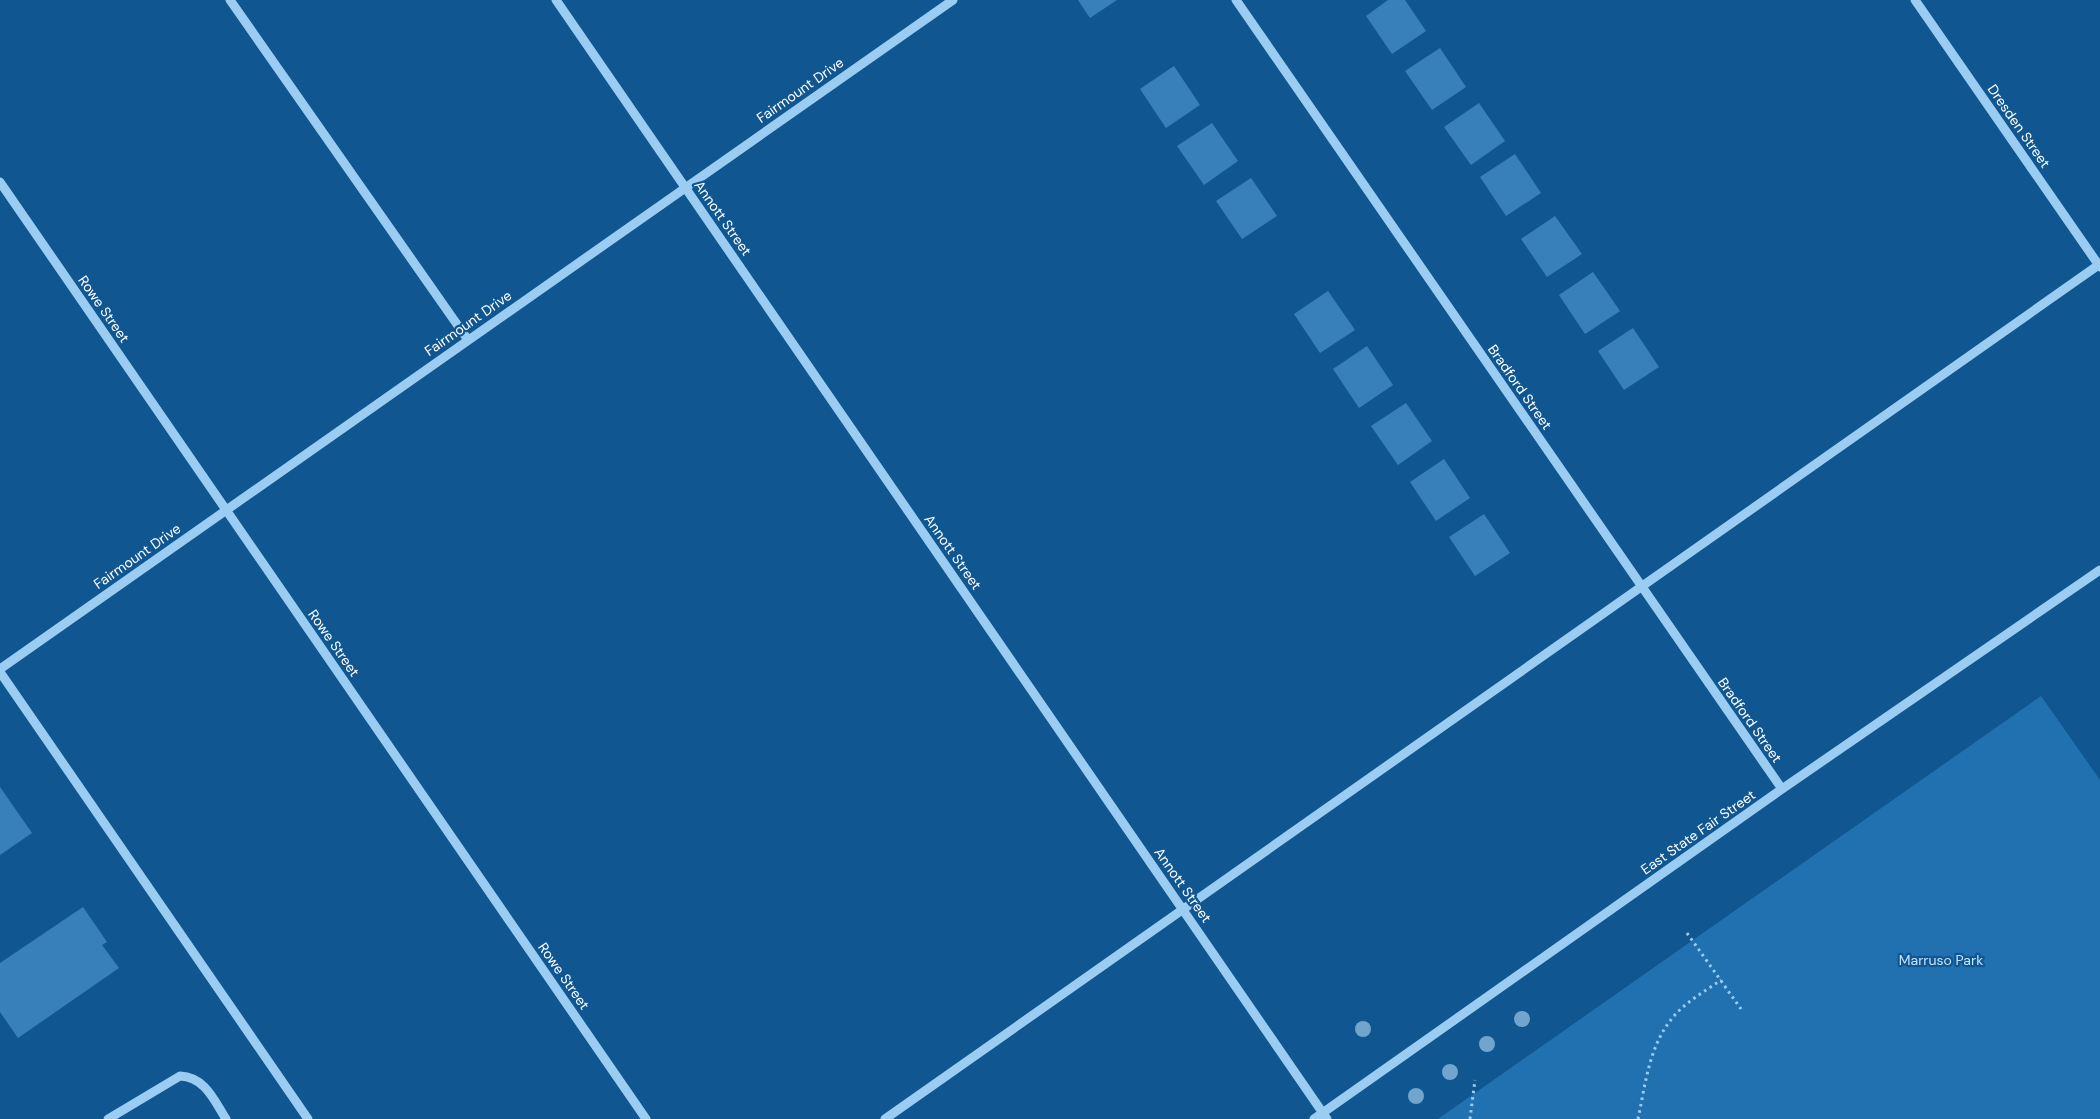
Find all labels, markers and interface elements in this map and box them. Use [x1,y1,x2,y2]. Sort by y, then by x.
street label: Fairmount Drive [753,53,847,127]
street label: Dresden Street [1984,81,2054,171]
street label: Annott Street [690,177,756,259]
street label: Rowe Street [74,272,134,346]
street label: Fairmount Drive [421,286,515,360]
street label: Bradford Street [1484,341,1556,433]
street label: Annott Street [920,511,986,593]
street label: Fairmount Drive [90,519,184,593]
street label: Rowe Street [304,606,364,680]
street label: Bradford Street [1714,674,1786,766]
street label: East State Fair Street [1637,786,1759,878]
street label: Annott Street [1150,844,1216,926]
street label: Rowe Street [534,939,594,1013]
park label: Marruso Park [1899,951,1983,969]

